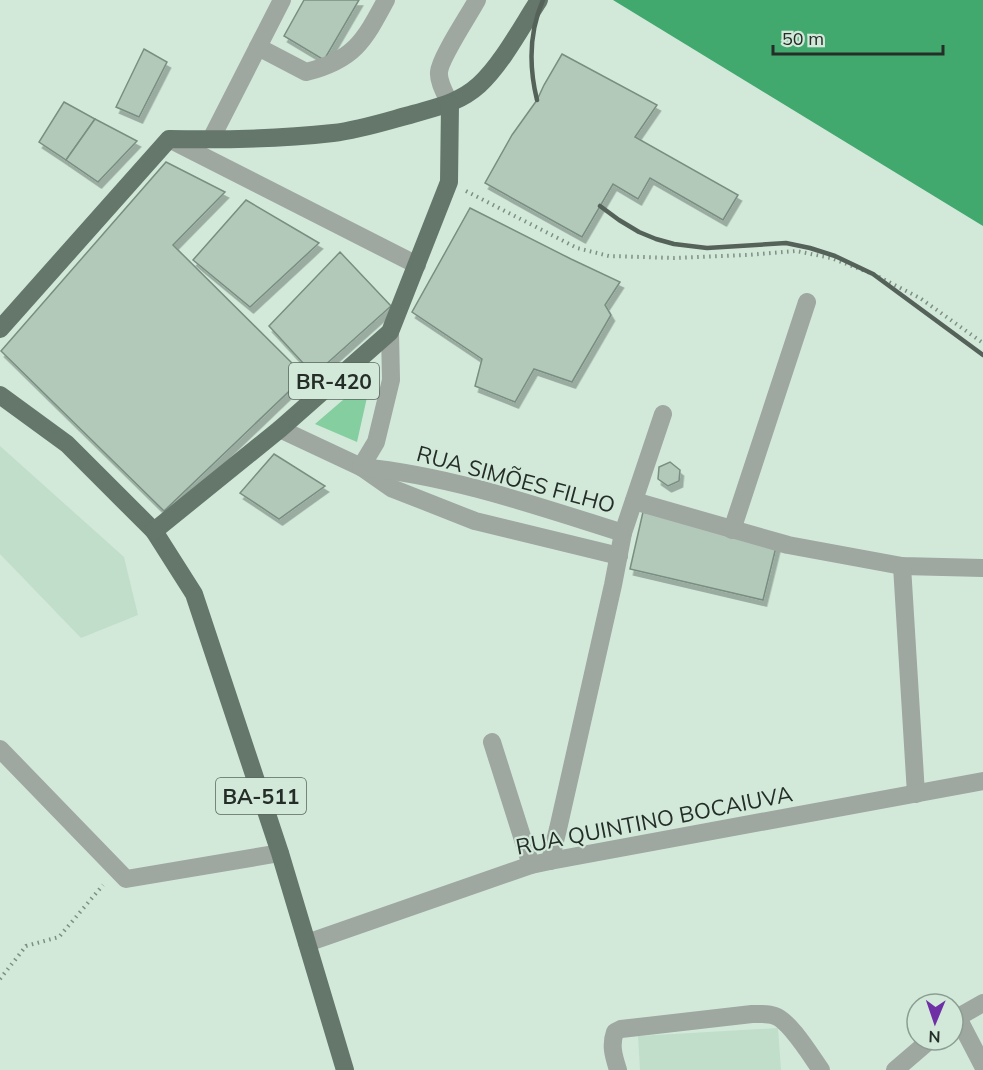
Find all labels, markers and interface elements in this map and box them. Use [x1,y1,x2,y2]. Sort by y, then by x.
scale bar [773,18,942,56]
text: 50 m [782,27,824,50]
road number: BR-420 [289,363,379,399]
street label: RUA SIMÕES FILHO [414,439,618,519]
road number: BA-511 [216,778,306,814]
street label: RUA QUINTINO BOCAIUVA [513,779,795,861]
north arrow [905,992,965,1052]
text: N [928,1027,941,1047]

